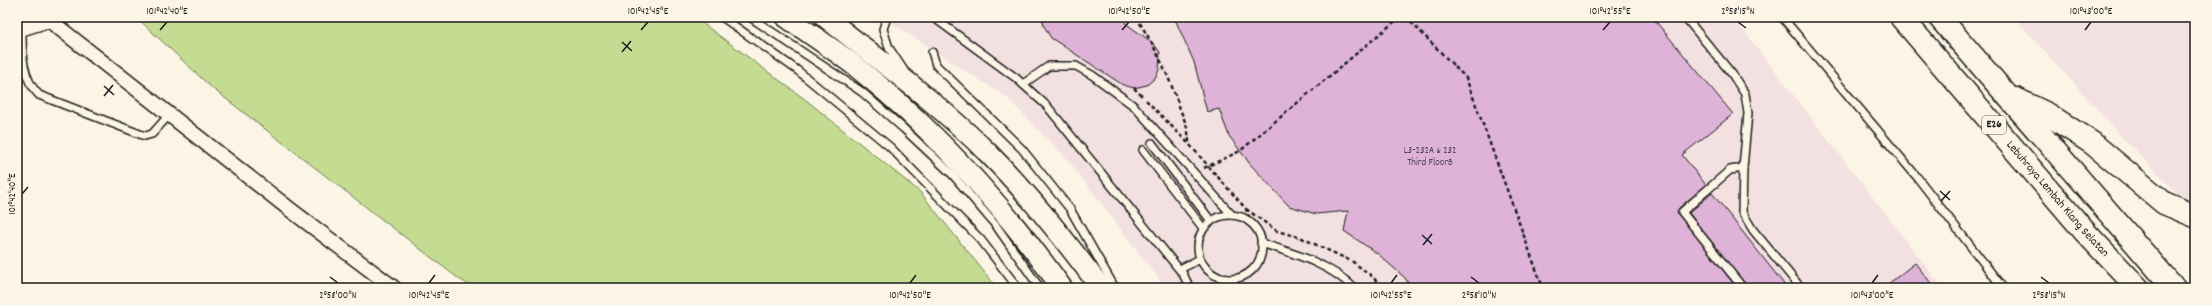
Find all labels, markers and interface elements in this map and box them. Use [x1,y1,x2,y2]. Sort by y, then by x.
text: 101°42'40"E [146,5,188,19]
text: 101°42'45"E [628,5,669,19]
text: 101°42'50"E [1108,5,1150,19]
text: 101°42'55"E [1590,5,1631,19]
text: 2°58'15"N [1721,5,1755,19]
text: 101°43'00"E [2070,5,2113,19]
road number: E26 [1982,116,2006,134]
street label: Lebuhraya Lembah Klang Selatan [2002,137,2113,261]
house number: L3-232A & 232 Third FloorB [1404,144,1456,170]
text: 101°42'40"E [6,173,20,215]
text: 2°58'00"N [319,289,357,303]
text: 101°42'45"E [409,289,450,303]
text: 101°42'50"E [889,289,931,303]
text: 101°42'55"E [1371,289,1412,303]
text: 2°58'10"N [1462,289,1496,303]
text: 101°43'00"E [1851,289,1894,303]
text: 2°58'15"N [2032,289,2066,303]

